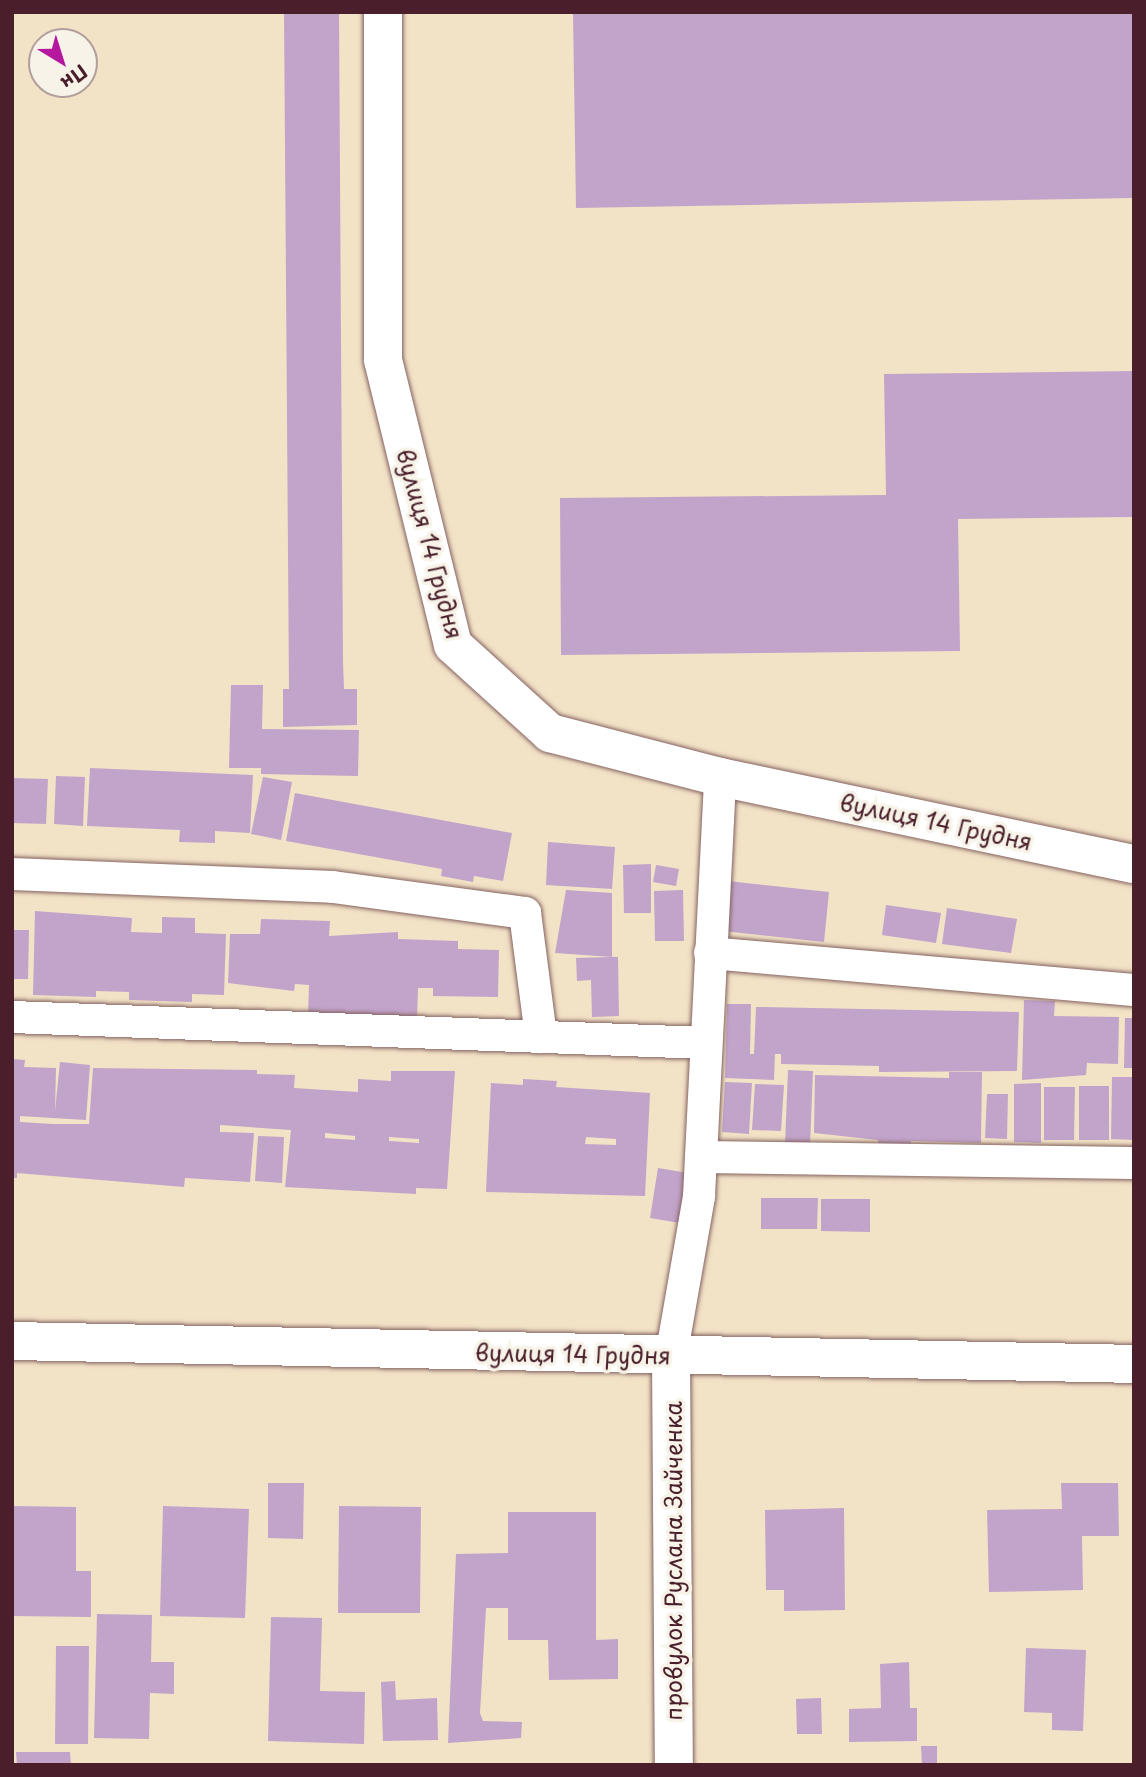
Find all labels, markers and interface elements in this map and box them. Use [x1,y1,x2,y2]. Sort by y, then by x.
north arrow [28,28,98,98]
text: Пн [55,58,94,97]
street label: вулиця 14 Грудня [391,446,469,642]
street label: вулиця 14 Грудня [837,788,1035,856]
street label: вулиця 14 Грудня [475,1338,671,1370]
street label: провулок Руслана Зайченка [659,1401,687,1721]

